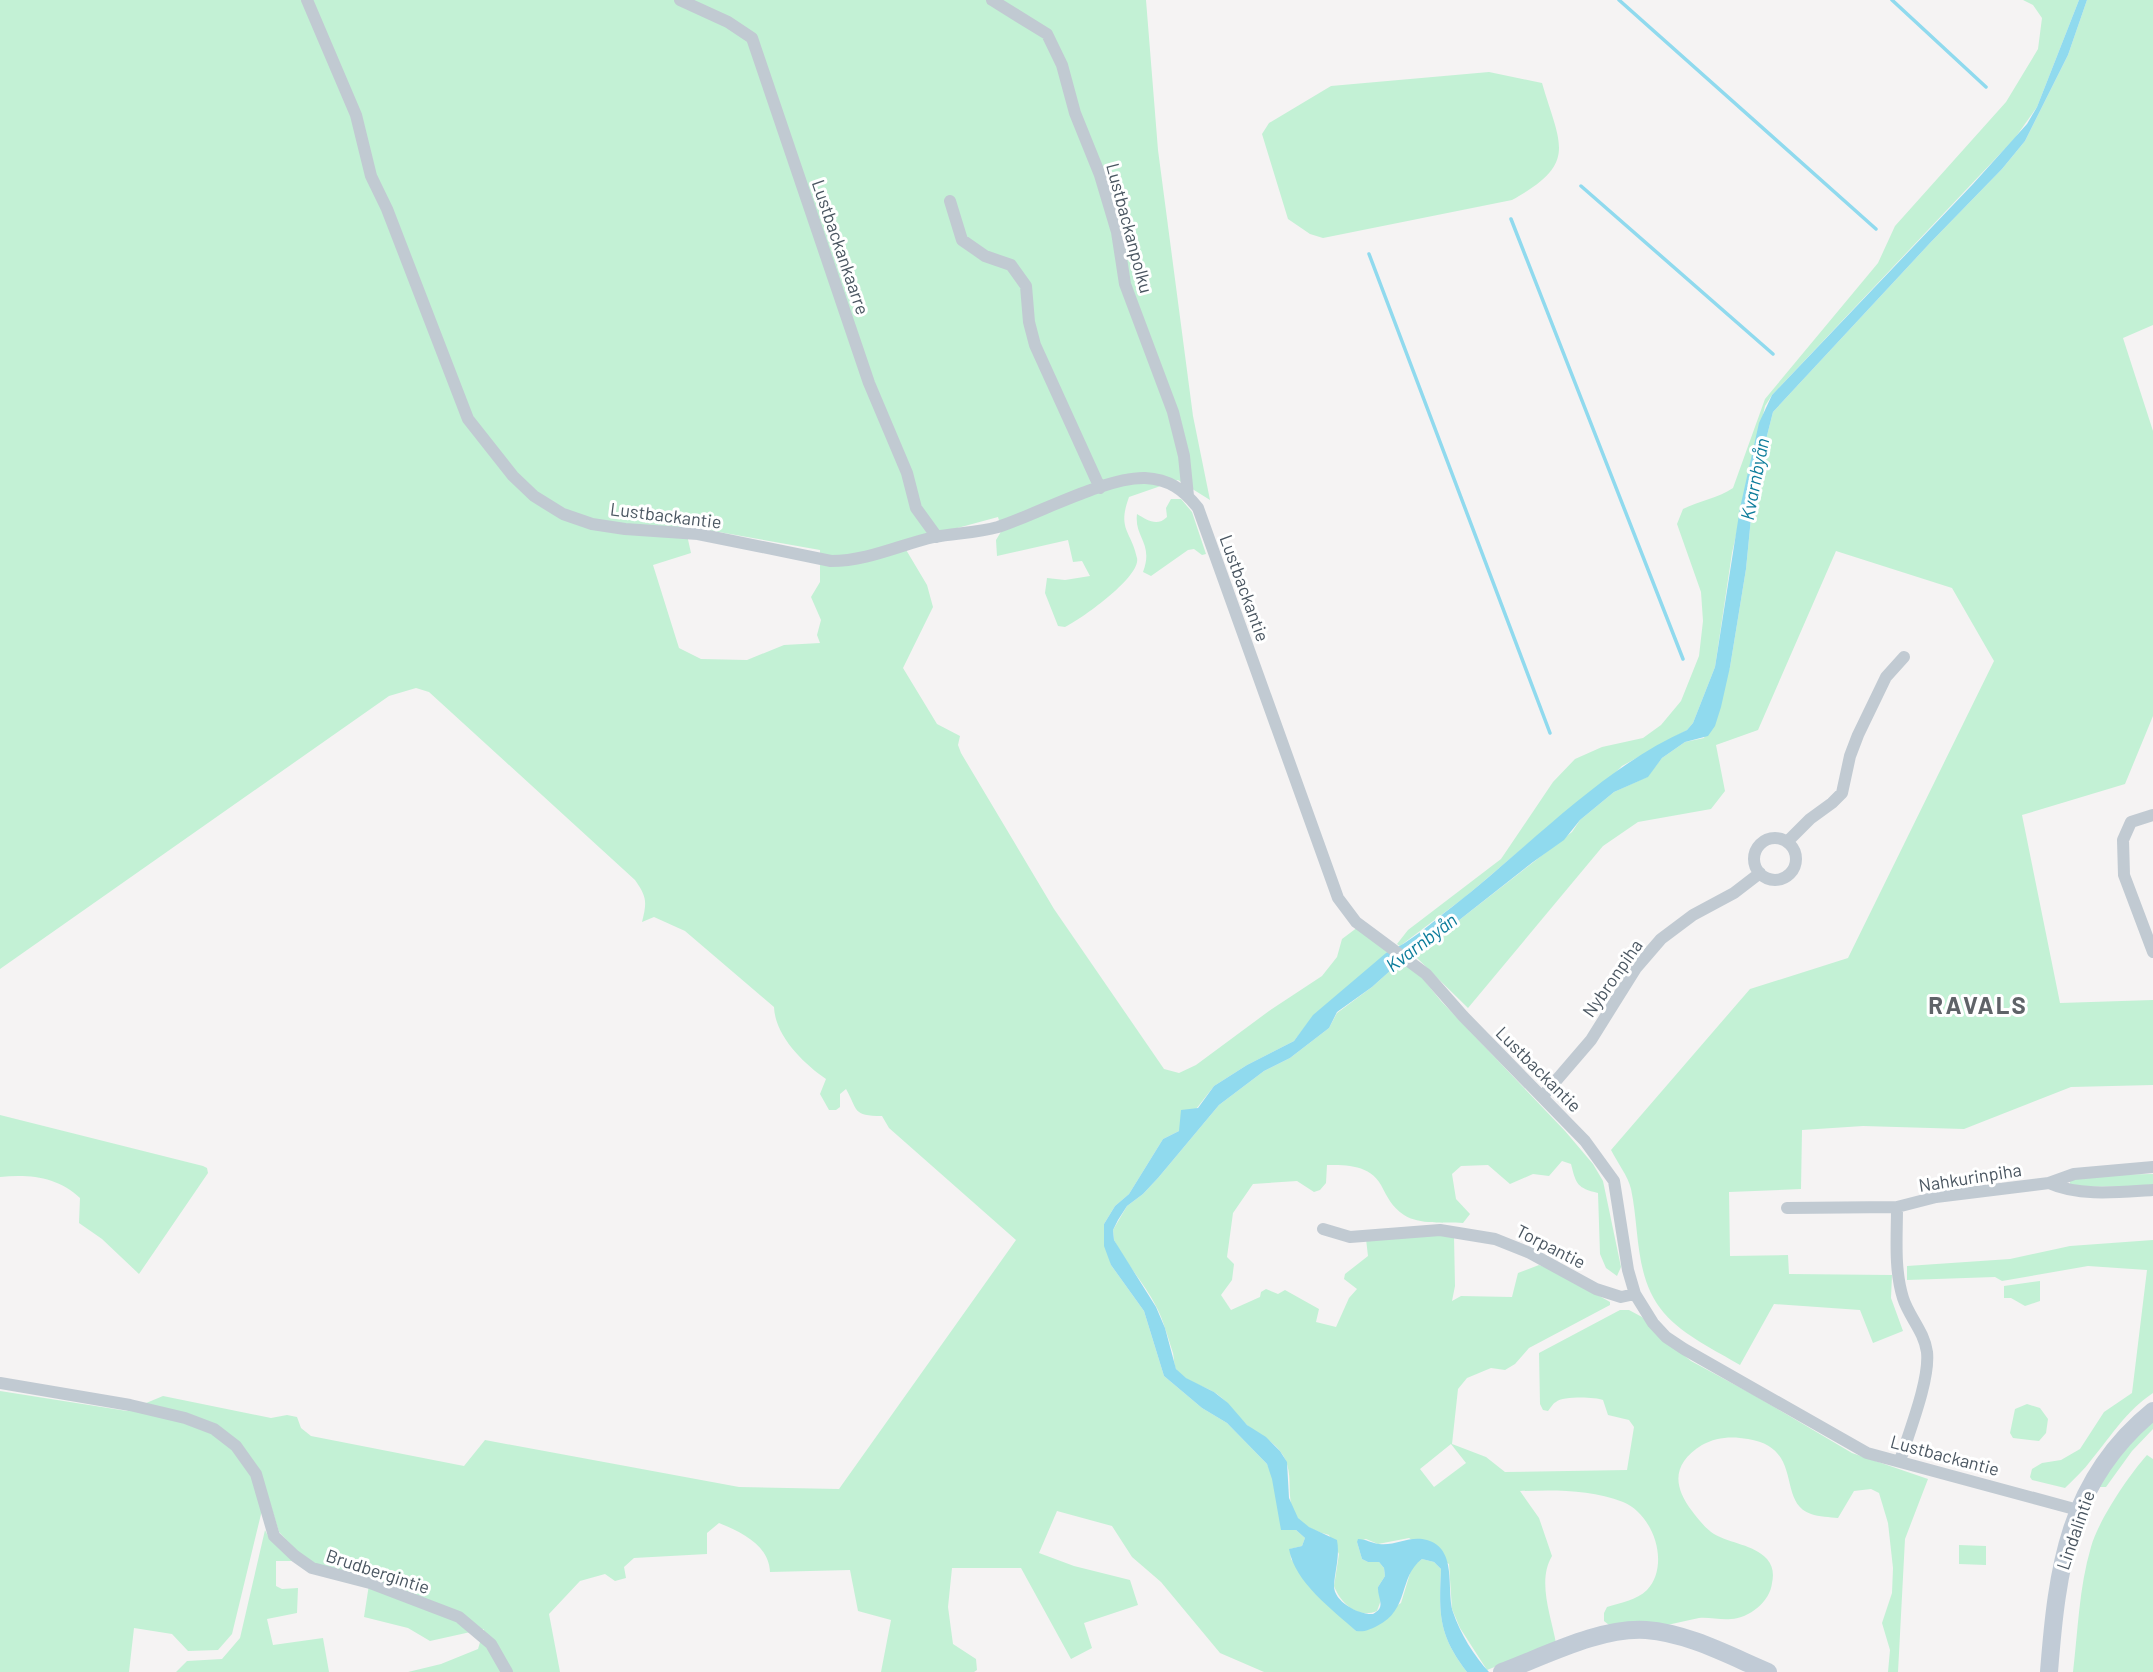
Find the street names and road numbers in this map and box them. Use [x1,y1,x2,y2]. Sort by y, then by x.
street label: Lustbackanpolku [1102,161,1158,295]
street label: Lustbackankaarre [808,177,874,317]
street label: Lustbackantie [609,497,723,533]
street label: Lustbackantie [1216,532,1274,644]
street label: Nybronpiha [1577,935,1647,1021]
street label: Lustbackantie [1492,1022,1586,1116]
street label: Nahkurinpiha [1917,1158,2023,1196]
street label: Torpantie [1513,1219,1589,1273]
street label: Lustbackantie [1888,1430,2002,1480]
street label: Lindalintie [2051,1487,2099,1573]
street label: Brudbergintie [323,1544,433,1598]

